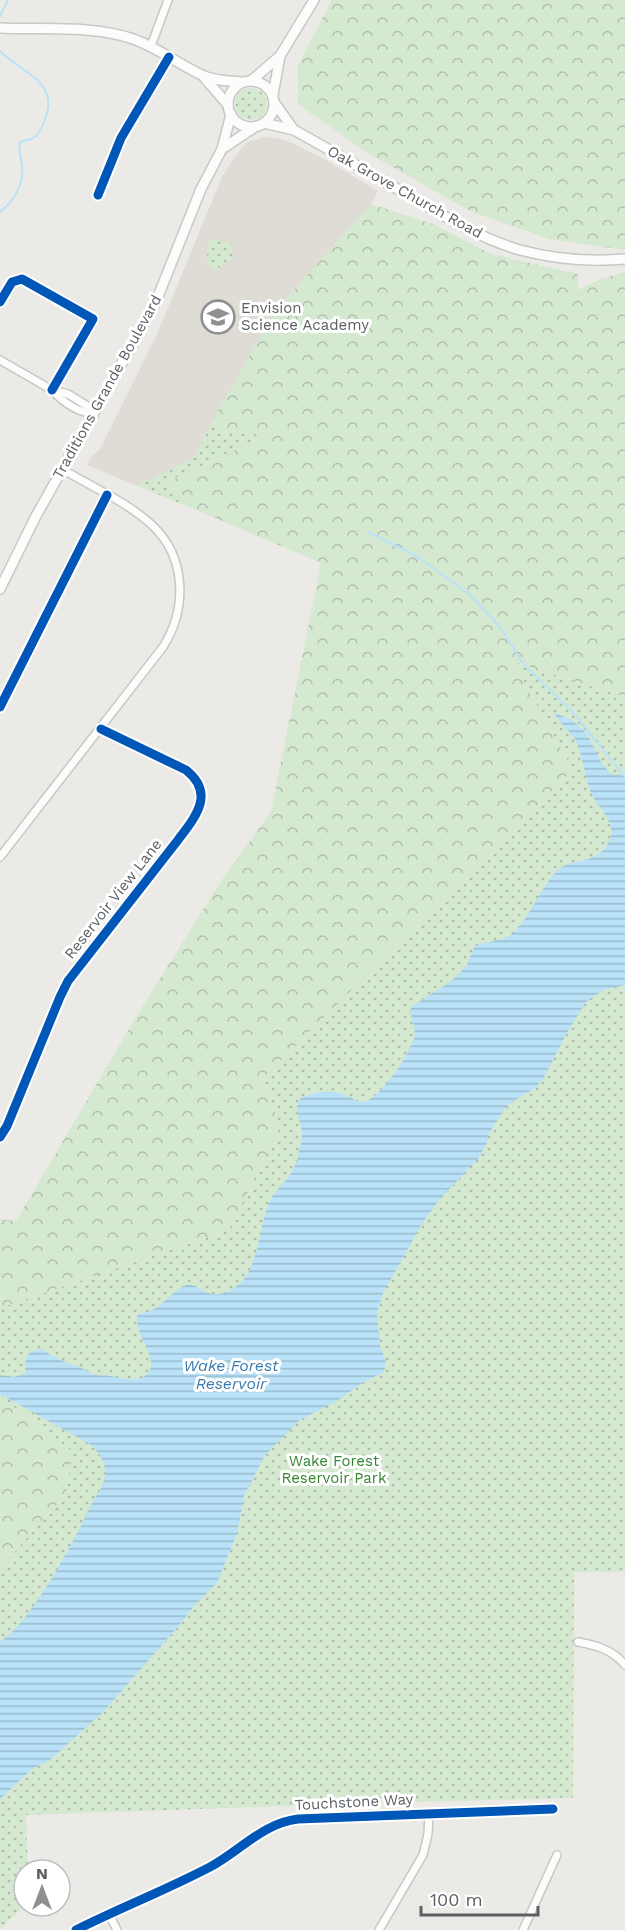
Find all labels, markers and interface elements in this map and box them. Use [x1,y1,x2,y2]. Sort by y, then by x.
street label: Oak Grove Church Road [324,142,486,242]
street label: Traditions Grande Boulevard [49,292,165,482]
school or university icon: Envision Science Academy [200,299,236,335]
place label: Envision Science Academy [241,299,369,334]
street label: Reservoir View Lane [61,835,165,963]
water label: Wake Forest Reservoir [183,1356,279,1393]
park label: Wake Forest Reservoir Park [281,1452,387,1487]
street label: Touchstone Way [294,1790,414,1814]
north arrow [12,1858,72,1918]
text: N [36,1864,48,1883]
scale bar [421,1879,538,1917]
text: 100 m [430,1889,483,1910]

